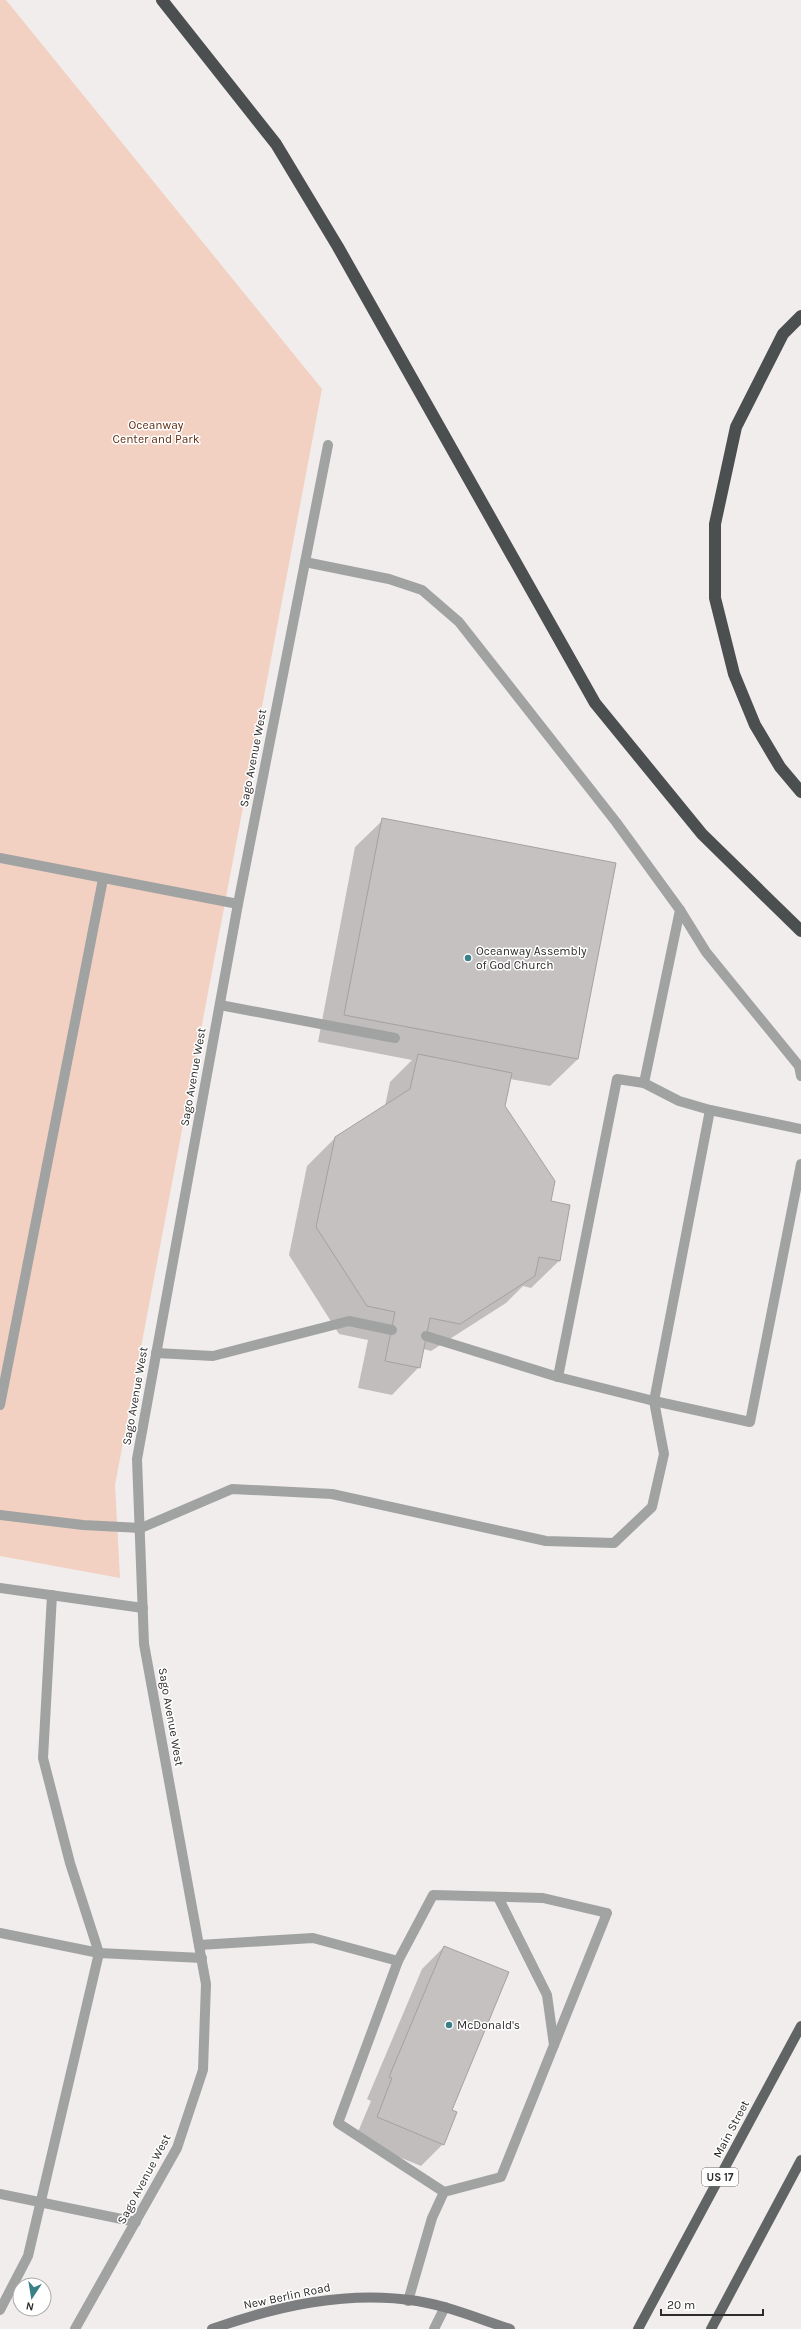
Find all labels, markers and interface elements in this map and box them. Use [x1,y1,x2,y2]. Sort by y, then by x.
park label: Oceanway Center and Park [113,418,200,446]
street label: Sago Avenue West [237,707,269,808]
place label: Oceanway Assembly of God Church [476,944,587,972]
marker: Oceanway Assembly of God Church [463,953,473,963]
street label: Sago Avenue West [177,1026,209,1127]
street label: Sago Avenue West [119,1345,151,1446]
street label: Sago Avenue West [155,1667,187,1768]
place label: McDonald's [457,2018,520,2032]
marker: McDonald's [444,2020,454,2030]
street label: Main Street [710,2097,752,2160]
street label: Sago Avenue West [114,2131,174,2226]
road number: US 17 [702,2168,738,2186]
north arrow [12,2277,52,2317]
street label: New Berlin Road [242,2280,332,2312]
scale bar [661,2291,763,2317]
text: 20 m [667,2298,695,2312]
text: N [25,2299,35,2313]

